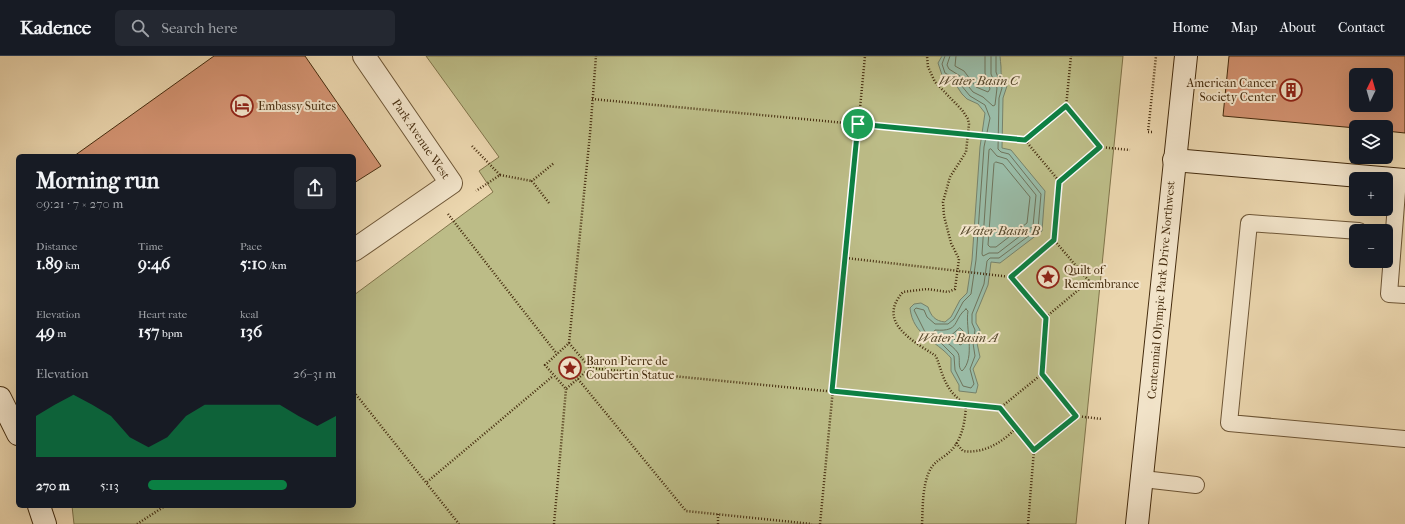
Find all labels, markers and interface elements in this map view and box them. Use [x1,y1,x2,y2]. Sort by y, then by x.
search box [115,10,395,46]
text: Kadence [20,17,91,39]
icon: search [129,17,151,39]
text: Search here [161,19,237,37]
text: Home [1172,19,1209,36]
text: Map [1231,19,1258,36]
text: About [1280,19,1316,36]
text: Contact [1338,19,1385,36]
north arrow [1349,68,1393,112]
map controls [1349,68,1393,268]
water label: Water Basin C [939,73,1020,88]
place label: American Cancer Society Center [1186,76,1277,104]
building icon: American Cancer Society Center [1278,77,1304,103]
hotel icon: Embassy Suites [229,93,255,119]
street label: Park Avenue West [389,96,453,182]
place label: Embassy Suites [258,99,336,113]
pin [841,107,875,141]
icon: arrive [847,113,869,135]
button: layers [1349,120,1393,164]
button: share [294,167,336,209]
text: Morning run [36,168,159,194]
button: + [1349,172,1393,216]
street label: Centennial Olympic Park Drive Northwest [1144,179,1178,400]
text: 09:21 · 7 × 270 m [36,196,123,211]
water label: Water Basin B [960,223,1040,238]
button: − [1349,224,1393,268]
text: Distance [36,240,77,253]
text: Time [138,240,163,253]
text: Pace [240,240,262,253]
text: 1.89 [36,253,63,273]
text: 9:46 [138,253,170,273]
text: 5:10 [240,253,267,273]
text: km [63,259,80,272]
text: /km [267,259,287,272]
place label: Quilt of Remembrance [1064,263,1139,291]
place icon: Quilt of Remembrance [1035,264,1061,290]
text: Elevation [36,308,80,321]
text: Heart rate [138,308,187,321]
text: kcal [240,308,259,321]
text: 49 [36,321,55,341]
text: 157 [138,321,160,341]
text: 136 [240,321,262,341]
text: m [55,327,66,340]
text: bpm [160,327,183,340]
water label: Water Basin A [918,330,999,345]
place label: Baron Pierre de Coubertin Statue [586,354,675,382]
place icon: Baron Pierre de Coubertin Statue [557,355,583,381]
text: Elevation [36,366,89,381]
text: 26–31 m [293,366,336,381]
text: 270 m [36,478,70,493]
text: 5:13 [100,478,119,493]

